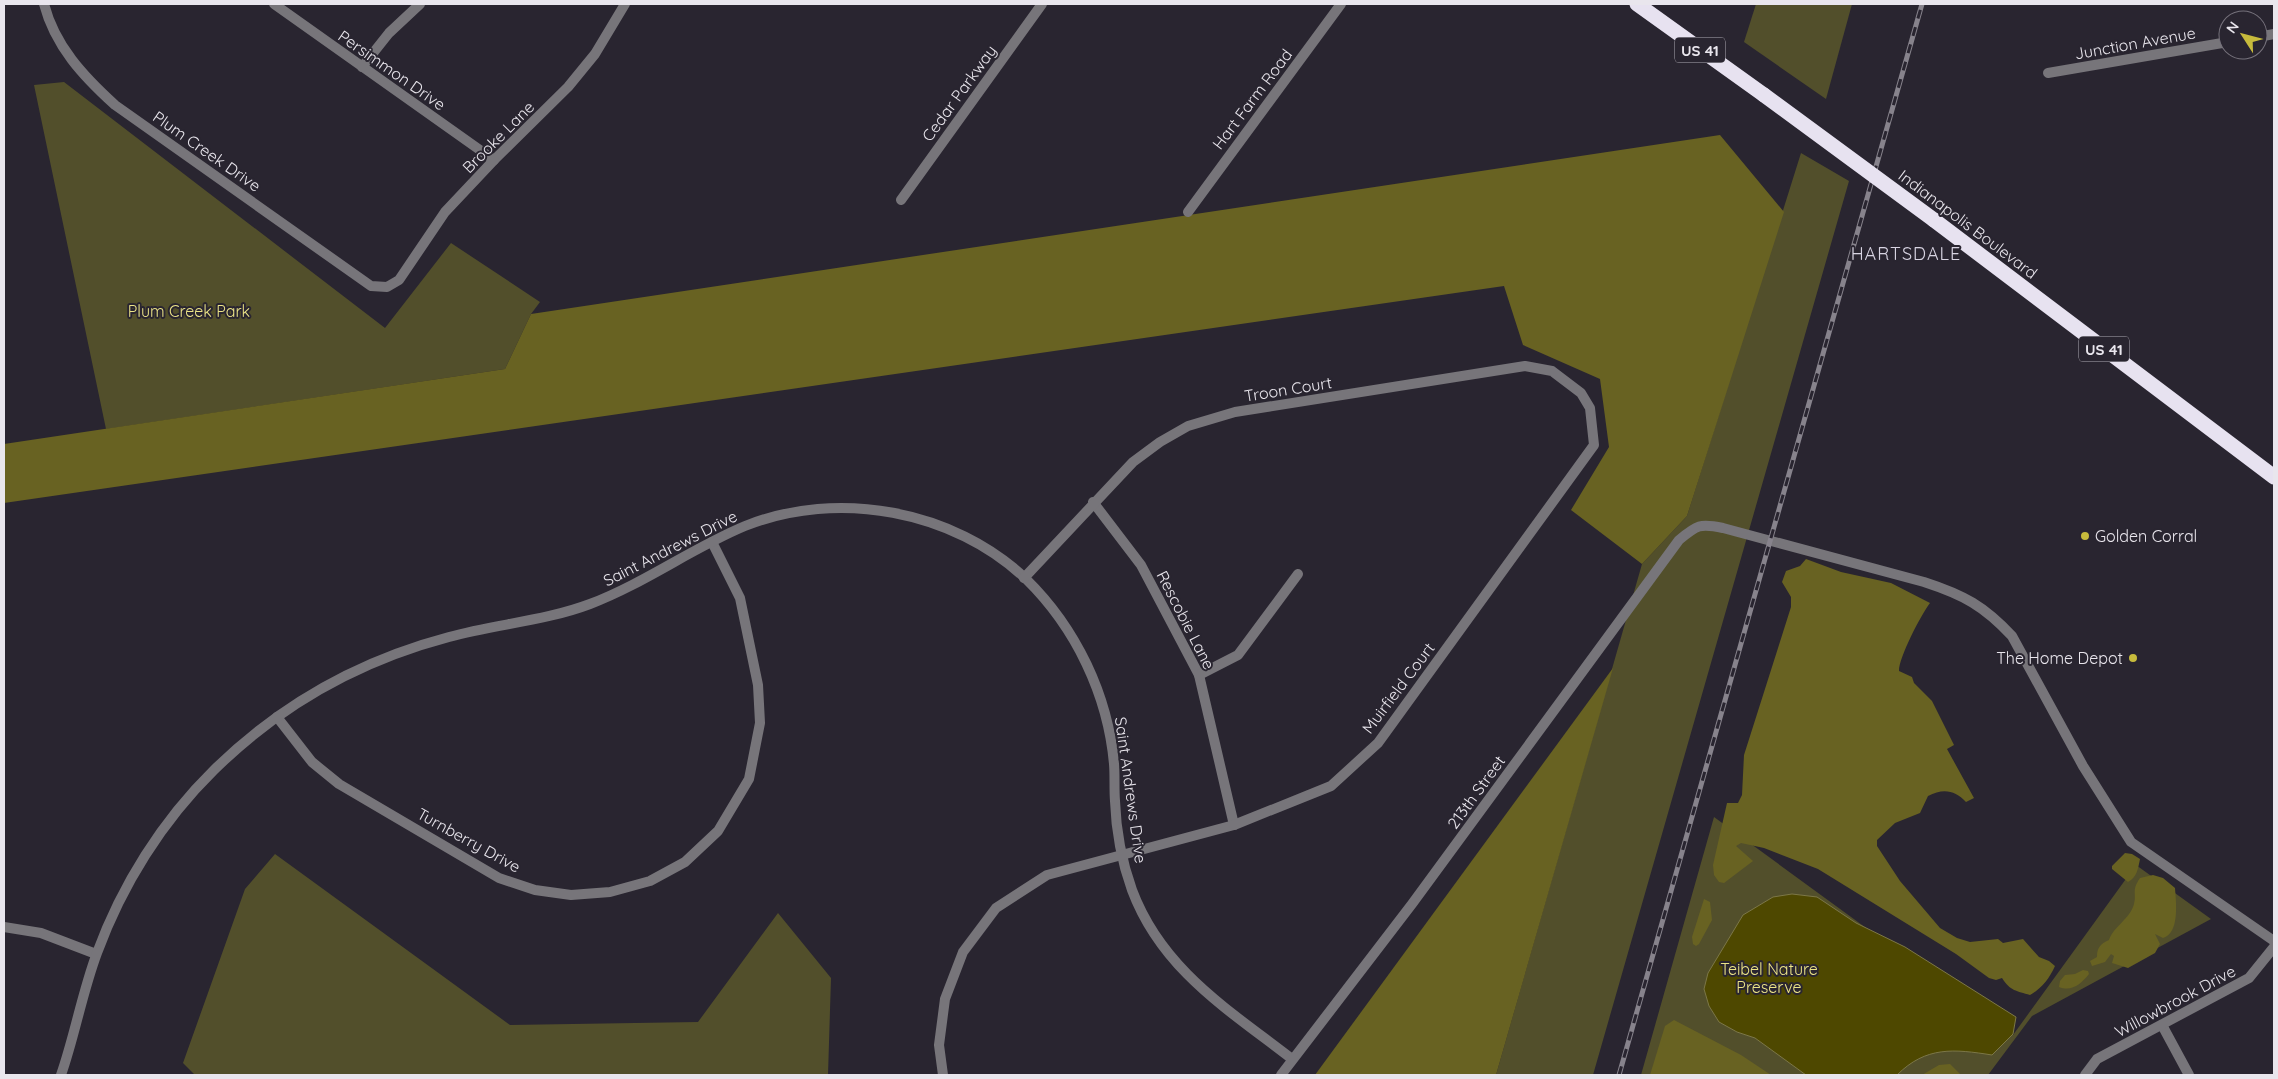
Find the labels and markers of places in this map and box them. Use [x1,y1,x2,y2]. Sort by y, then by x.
place label: Golden Corral [2095,526,2197,546]
marker: Golden Corral [2079,530,2091,542]
place label: The Home Depot [1996,648,2123,668]
marker: The Home Depot [2127,652,2139,664]

